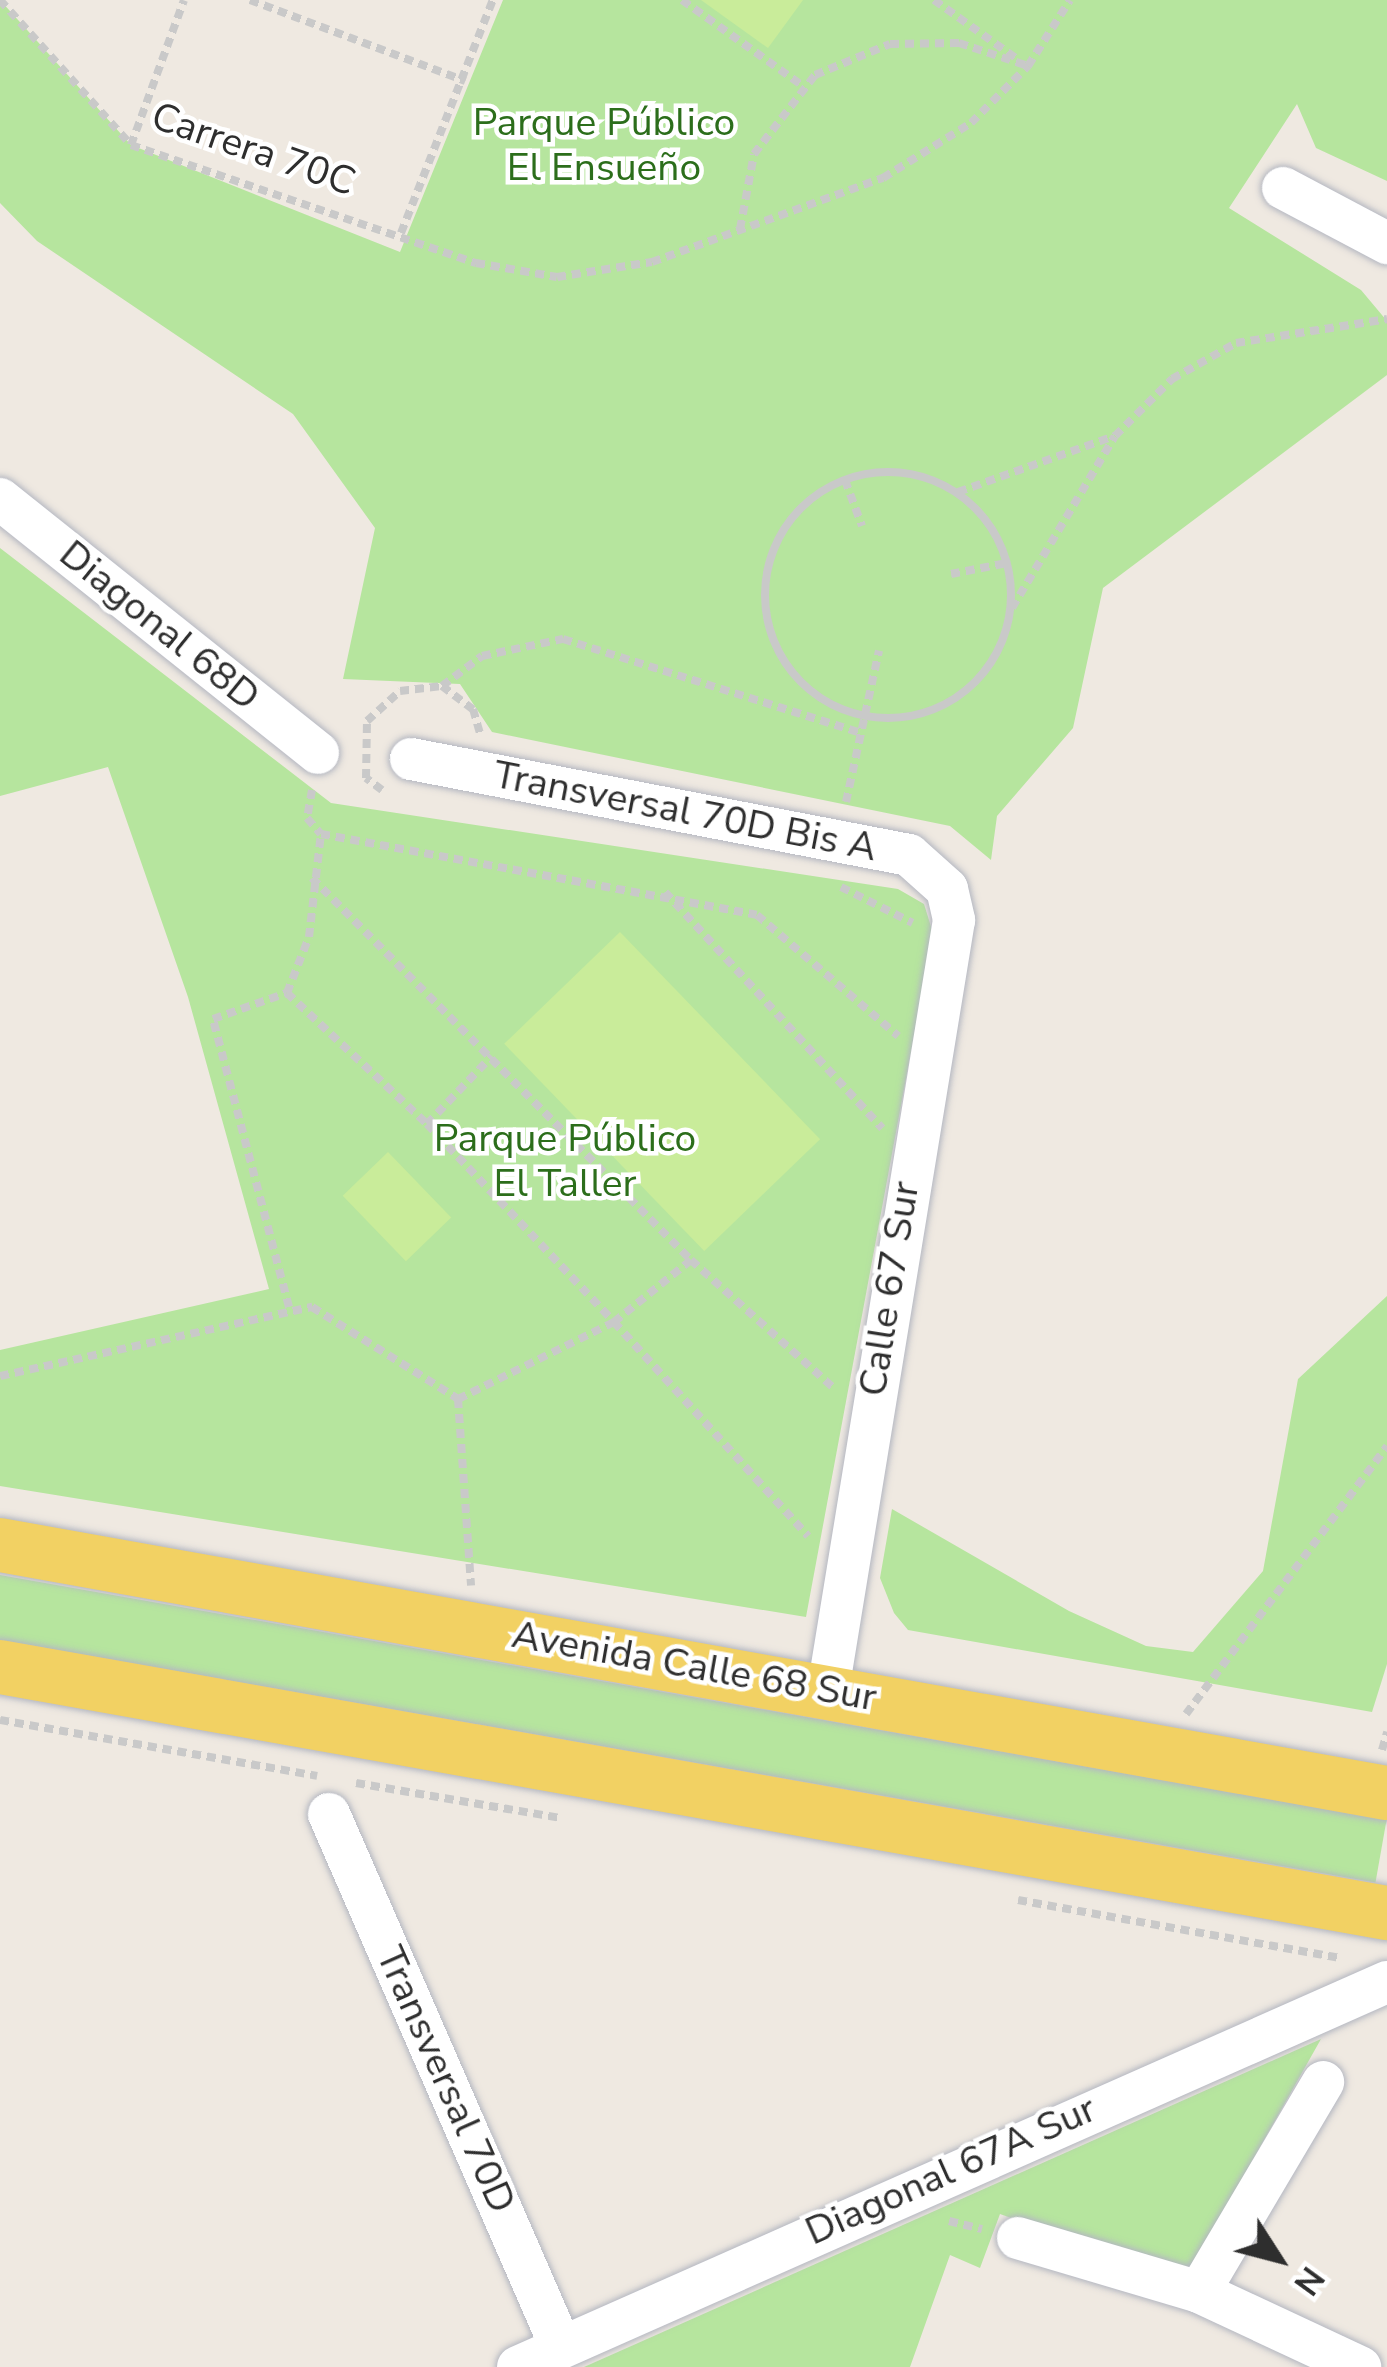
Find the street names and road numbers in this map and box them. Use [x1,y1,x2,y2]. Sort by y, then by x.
street label: Carrera 70C [145,93,361,207]
street label: Diagonal 68D [50,531,268,721]
street label: Transversal 70D Bis A [490,752,880,872]
street label: Calle 67 Sur [850,1178,930,1400]
street label: Avenida Calle 68 Sur [508,1612,880,1722]
street label: Transversal 70D [365,1940,525,2220]
street label: Diagonal 67A Sur [799,2086,1103,2256]

